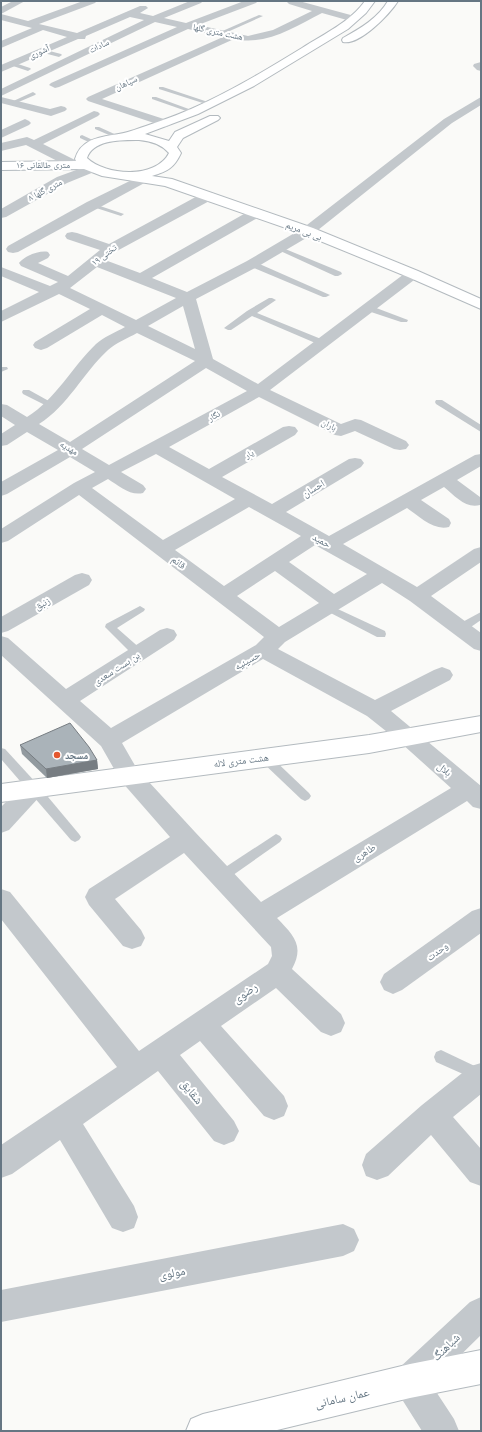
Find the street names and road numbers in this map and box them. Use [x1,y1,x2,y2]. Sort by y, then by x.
street label: هشت متری گلها [192,21,245,42]
street label: سادات [87,36,111,55]
street label: آشوری [27,42,51,61]
street label: سپاهان [113,73,139,93]
street label: ۱۶ متری طالقانی [16,159,70,170]
street label: ۸ متری گلها [26,176,64,203]
street label: بی بی مریم [284,219,324,243]
street label: تختی ۱۹ [89,241,119,268]
street label: نگار [205,408,222,424]
street label: باران [320,416,339,433]
street label: مهدیه [58,438,80,457]
street label: یار [241,446,256,461]
street label: احسان [300,477,327,500]
street label: حمید [310,530,334,551]
street label: قائم [168,553,189,573]
street label: زنبق [32,594,52,613]
street label: بن بست سعدی [90,648,142,688]
street label: حسینیه [232,648,263,673]
street label: هشت متری لاله [213,751,269,770]
street label: بلال [435,760,455,779]
street label: طاهری [350,840,378,864]
street label: وحدت [424,939,451,964]
street label: رضوی [229,978,260,1007]
street label: شقایق [178,1076,207,1107]
street label: مولوی [157,1263,186,1282]
street label: شباهنگ [428,1330,463,1364]
street label: عمان سامانی [313,1384,371,1411]

